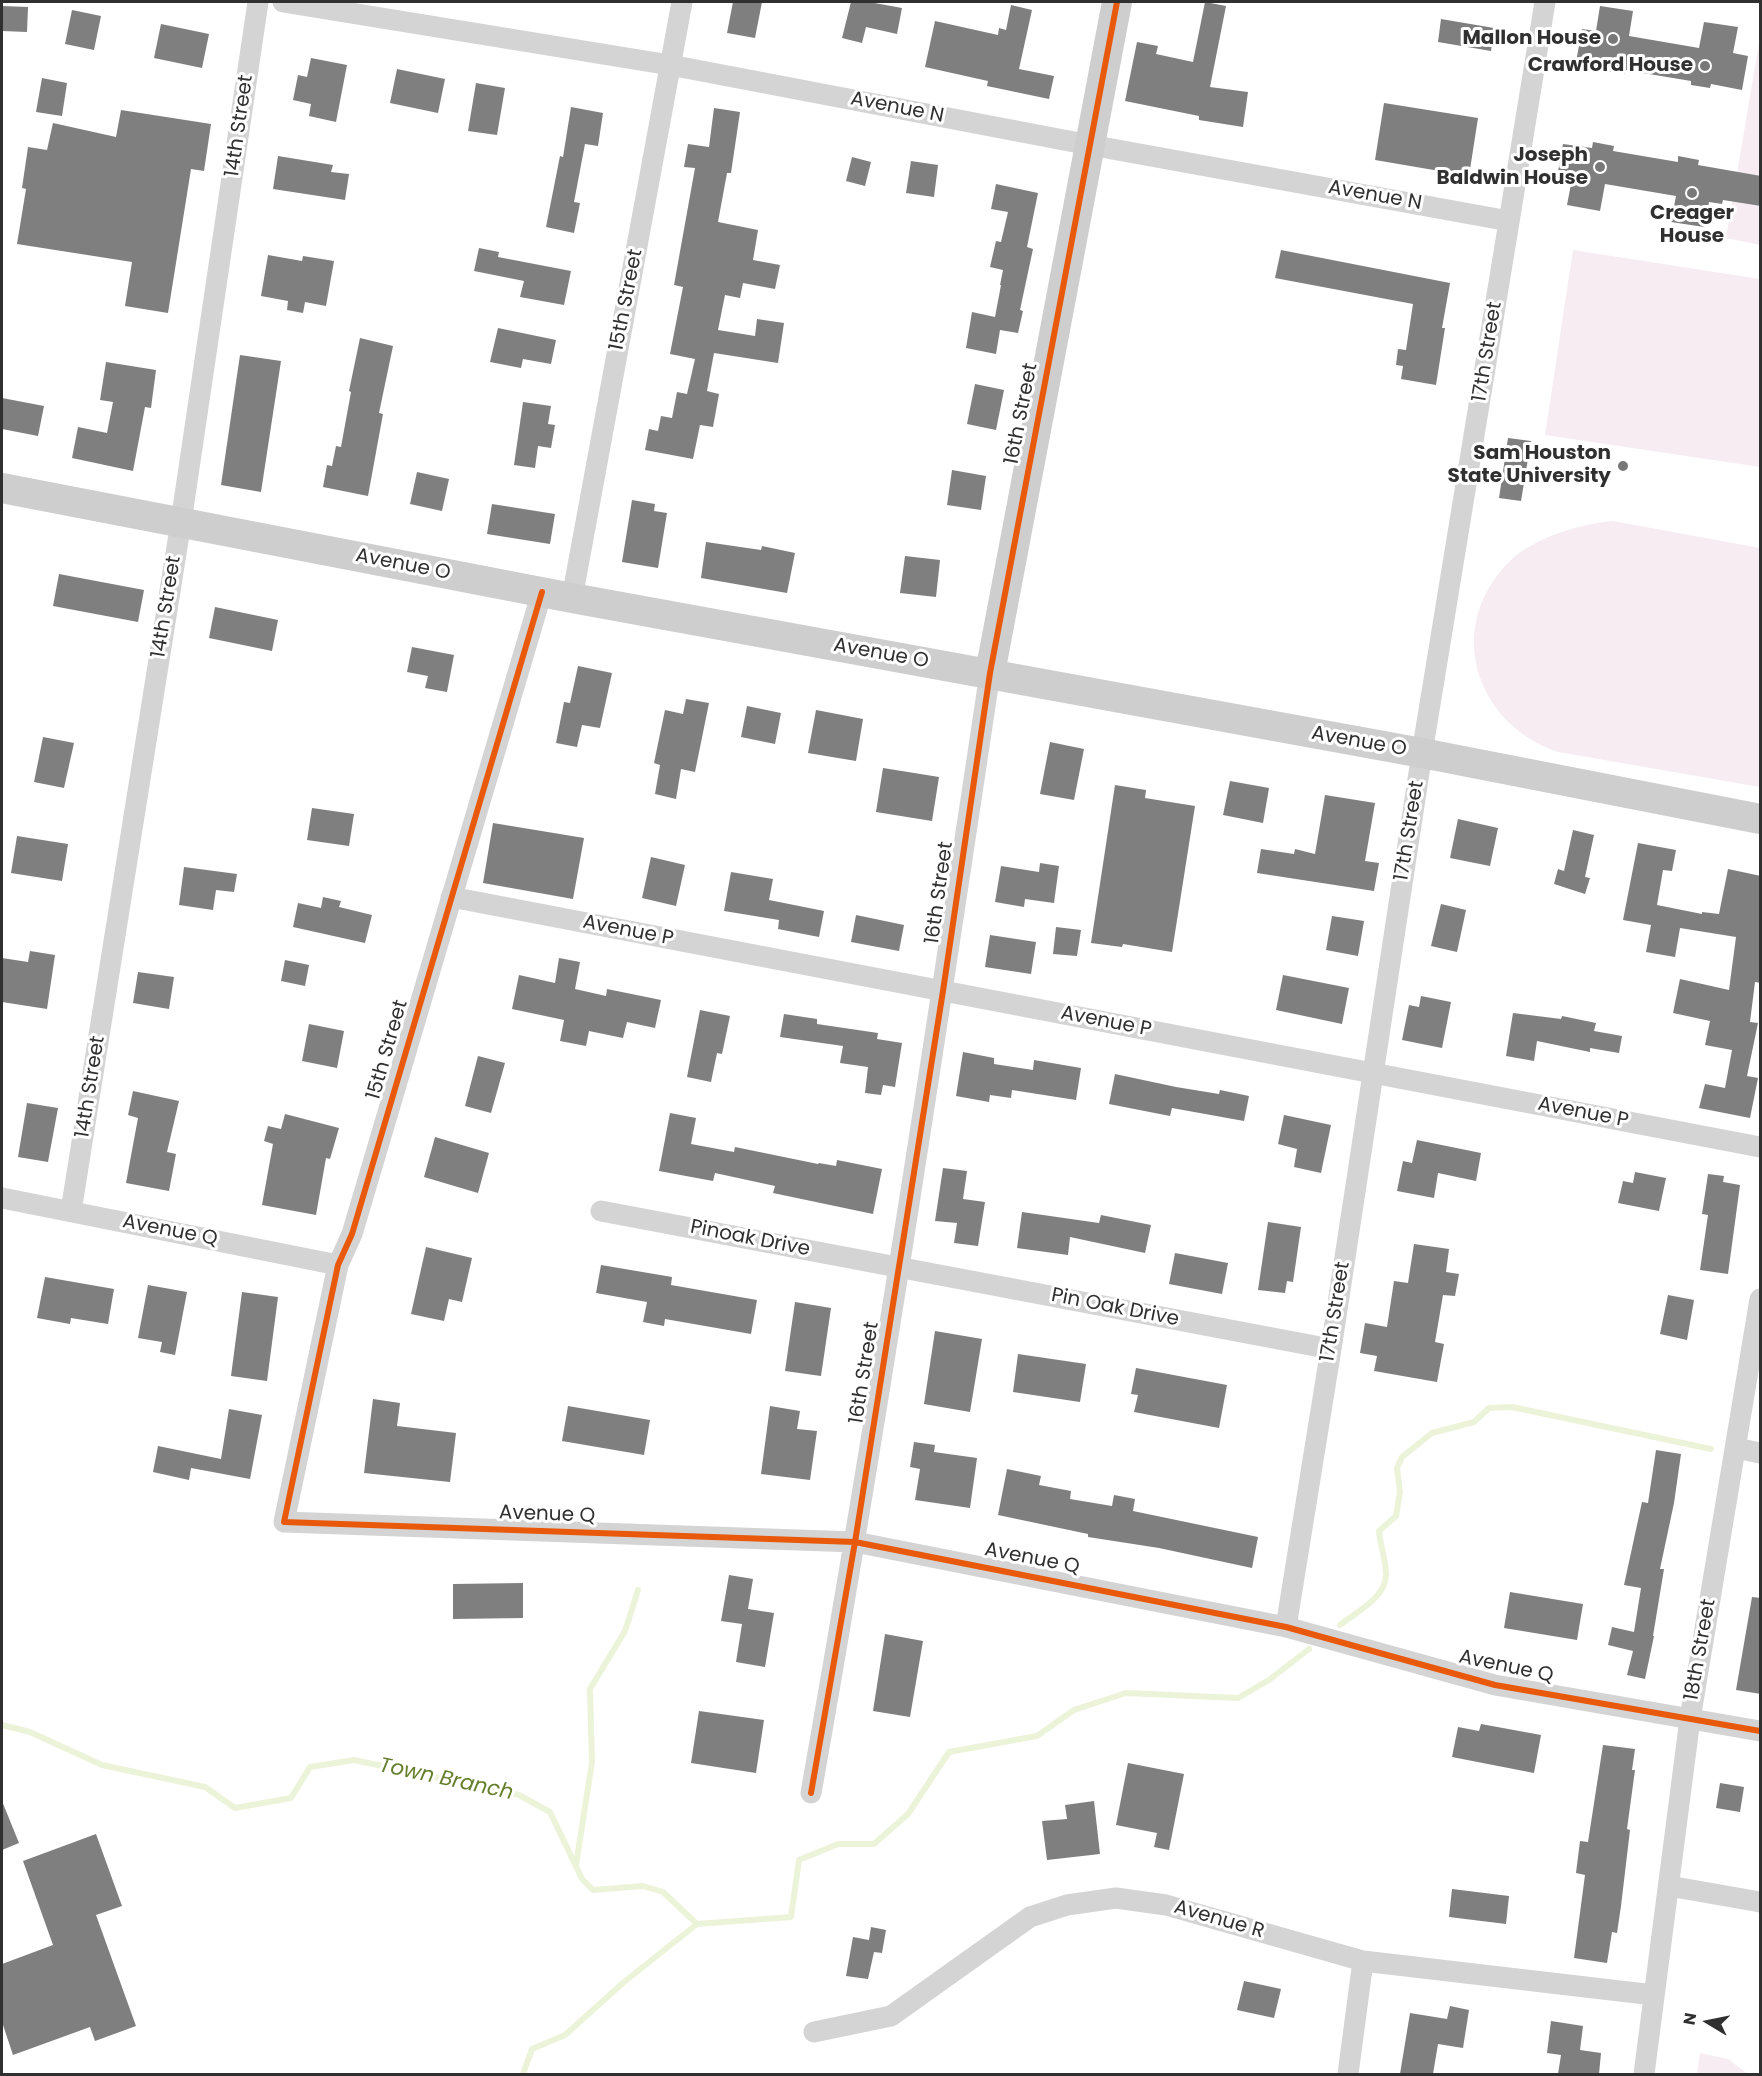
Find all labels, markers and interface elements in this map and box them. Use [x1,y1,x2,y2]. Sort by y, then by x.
place label: Mallon House [1462,27,1601,51]
marker: Mallon House [1606,32,1620,46]
place label: Crawford House [1528,54,1693,78]
marker: Crawford House [1698,59,1712,73]
street label: 14th Street [221,73,259,179]
street label: Avenue N [848,87,946,129]
place label: Joseph Baldwin House [1437,144,1588,191]
marker: Joseph Baldwin House [1593,160,1607,174]
street label: Avenue N [1326,176,1424,216]
marker: Creager House [1685,186,1699,200]
place label: Creager House [1650,202,1734,249]
street label: 15th Street [605,247,649,353]
street label: 17th Street [1468,300,1508,404]
street label: 16th Street [1000,361,1044,467]
place label: Sam Houston State University [1448,442,1611,489]
marker: Sam Houston State University [1616,459,1630,473]
street label: Avenue O [354,544,452,586]
street label: 14th Street [147,554,187,660]
street label: Avenue O [832,634,930,674]
street label: Avenue O [1310,722,1408,762]
street label: 17th Street [1390,779,1430,883]
street label: 16th Street [921,840,959,946]
street label: Avenue P [581,910,675,952]
street label: 15th Street [362,997,414,1103]
street label: Avenue P [1059,1001,1153,1043]
street label: 14th Street [71,1034,111,1140]
street label: Avenue P [1536,1092,1630,1134]
street label: Avenue Q [120,1210,220,1252]
street label: Pinoak Drive [688,1216,812,1262]
street label: 17th Street [1316,1260,1356,1364]
street label: Pin Oak Drive [1049,1284,1181,1332]
street label: 16th Street [845,1320,885,1426]
street label: Avenue Q [499,1501,595,1529]
street label: Avenue Q [982,1538,1082,1580]
street label: 18th Street [1680,1597,1722,1703]
street label: Avenue Q [1456,1645,1556,1689]
water label: Town Branch [377,1754,515,1806]
street label: Avenue R [1171,1896,1267,1944]
north arrow [1678,1992,1738,2052]
text: N [1677,2011,1702,2027]

